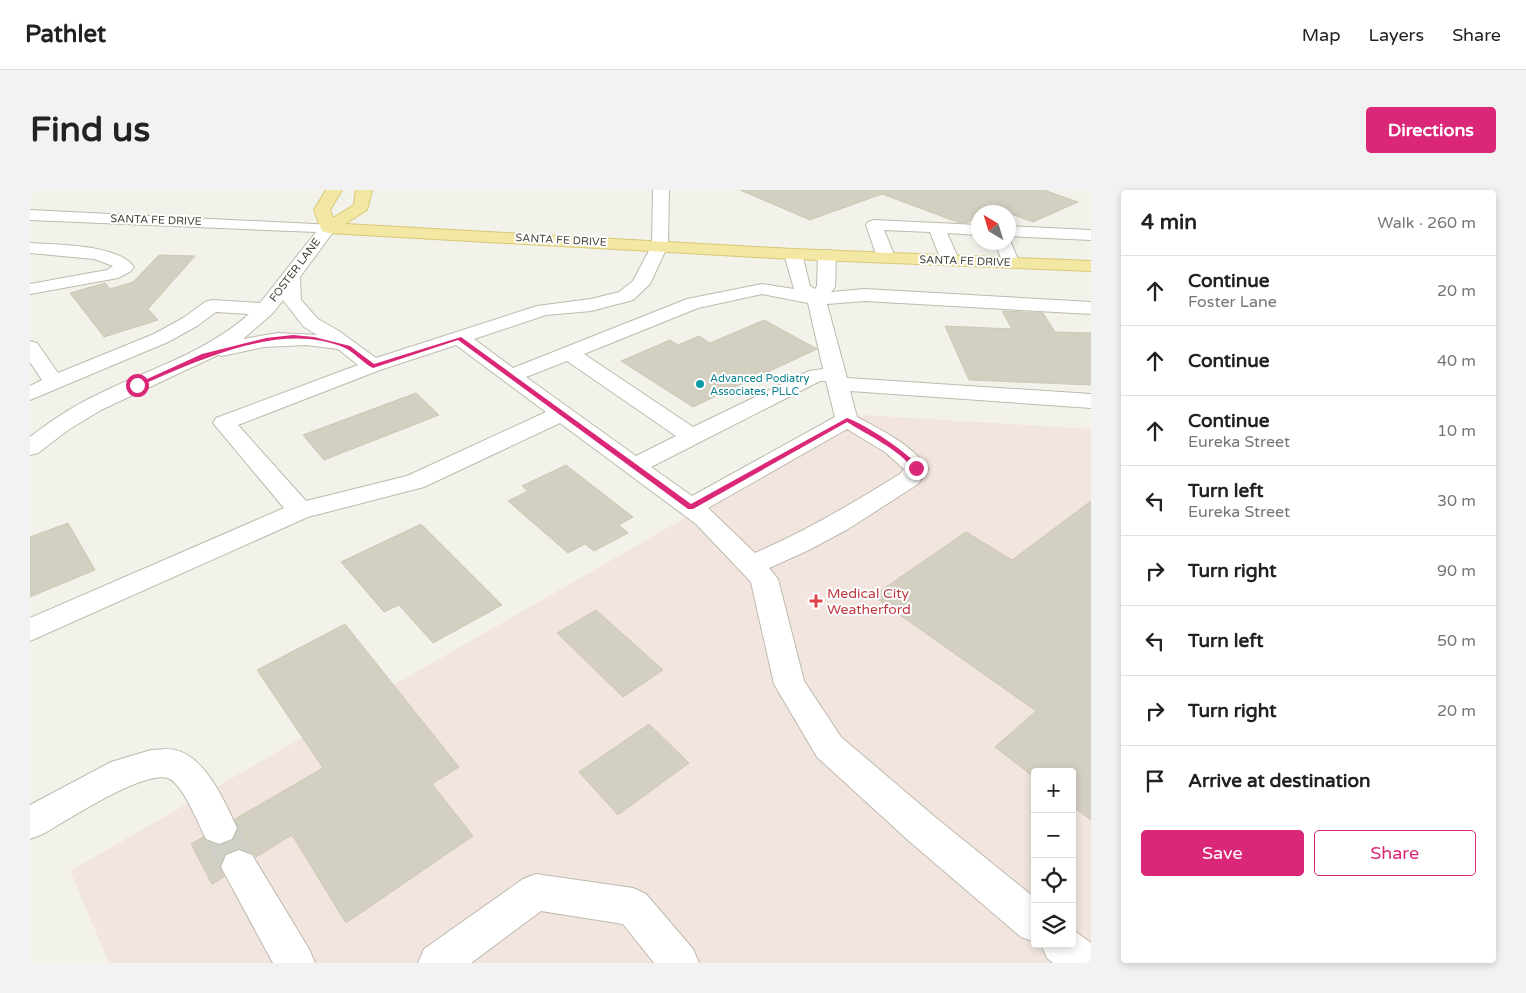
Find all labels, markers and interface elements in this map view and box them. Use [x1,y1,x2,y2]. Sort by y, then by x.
text: Pathlet [25,20,106,49]
text: Map [1302,24,1341,46]
text: Layers [1369,24,1424,46]
text: Share [1452,24,1501,46]
button: Directions [1366,107,1496,153]
text: Find us [30,109,150,151]
north arrow [971,205,1016,250]
text: 4 min [1141,210,1197,235]
street label: SANTA FE DRIVE [110,212,202,228]
text: Walk · 260 m [1377,213,1476,233]
street label: SANTA FE DRIVE [515,231,607,249]
street label: FOSTER LANE [267,236,323,304]
street label: SANTA FE DRIVE [919,253,1011,269]
text: Continue [1188,270,1270,292]
icon: ahead [1141,277,1169,305]
text: 20 m [1437,281,1476,301]
text: Foster Lane [1188,292,1277,312]
icon: ahead [1141,347,1169,375]
text: Continue [1188,350,1270,372]
text: 40 m [1437,351,1476,371]
place label: Advanced Podiatry Associates, PLLC [710,372,810,398]
route start [126,374,149,397]
marker: Advanced Podiatry Associates, PLLC [694,378,706,390]
text: Continue [1188,410,1270,432]
icon: ahead [1141,417,1169,445]
text: 10 m [1437,421,1476,441]
text: Eureka Street [1188,432,1290,452]
route end [905,457,928,480]
text: Turn left [1188,480,1264,502]
icon: left [1141,487,1169,515]
text: 30 m [1437,491,1476,511]
text: Eureka Street [1188,502,1290,522]
icon: right [1141,557,1169,585]
text: Turn right [1188,560,1276,582]
text: 90 m [1437,561,1476,581]
place label: Medical City Weatherford [827,585,911,618]
marker: Medical City Weatherford [809,594,823,608]
icon: left [1141,627,1169,655]
text: Turn left [1188,630,1264,652]
text: 50 m [1437,631,1476,651]
icon: right [1141,697,1169,725]
text: Turn right [1188,700,1276,722]
text: 20 m [1437,701,1476,721]
icon: arrive [1141,767,1169,795]
map controls [1031,768,1076,948]
button: + [1031,768,1076,813]
text: Arrive at destination [1188,770,1371,792]
button: − [1031,813,1076,858]
button: Save [1141,830,1304,876]
button: Share [1314,830,1476,876]
button: locate [1031,858,1076,903]
button: layers [1031,903,1076,948]

